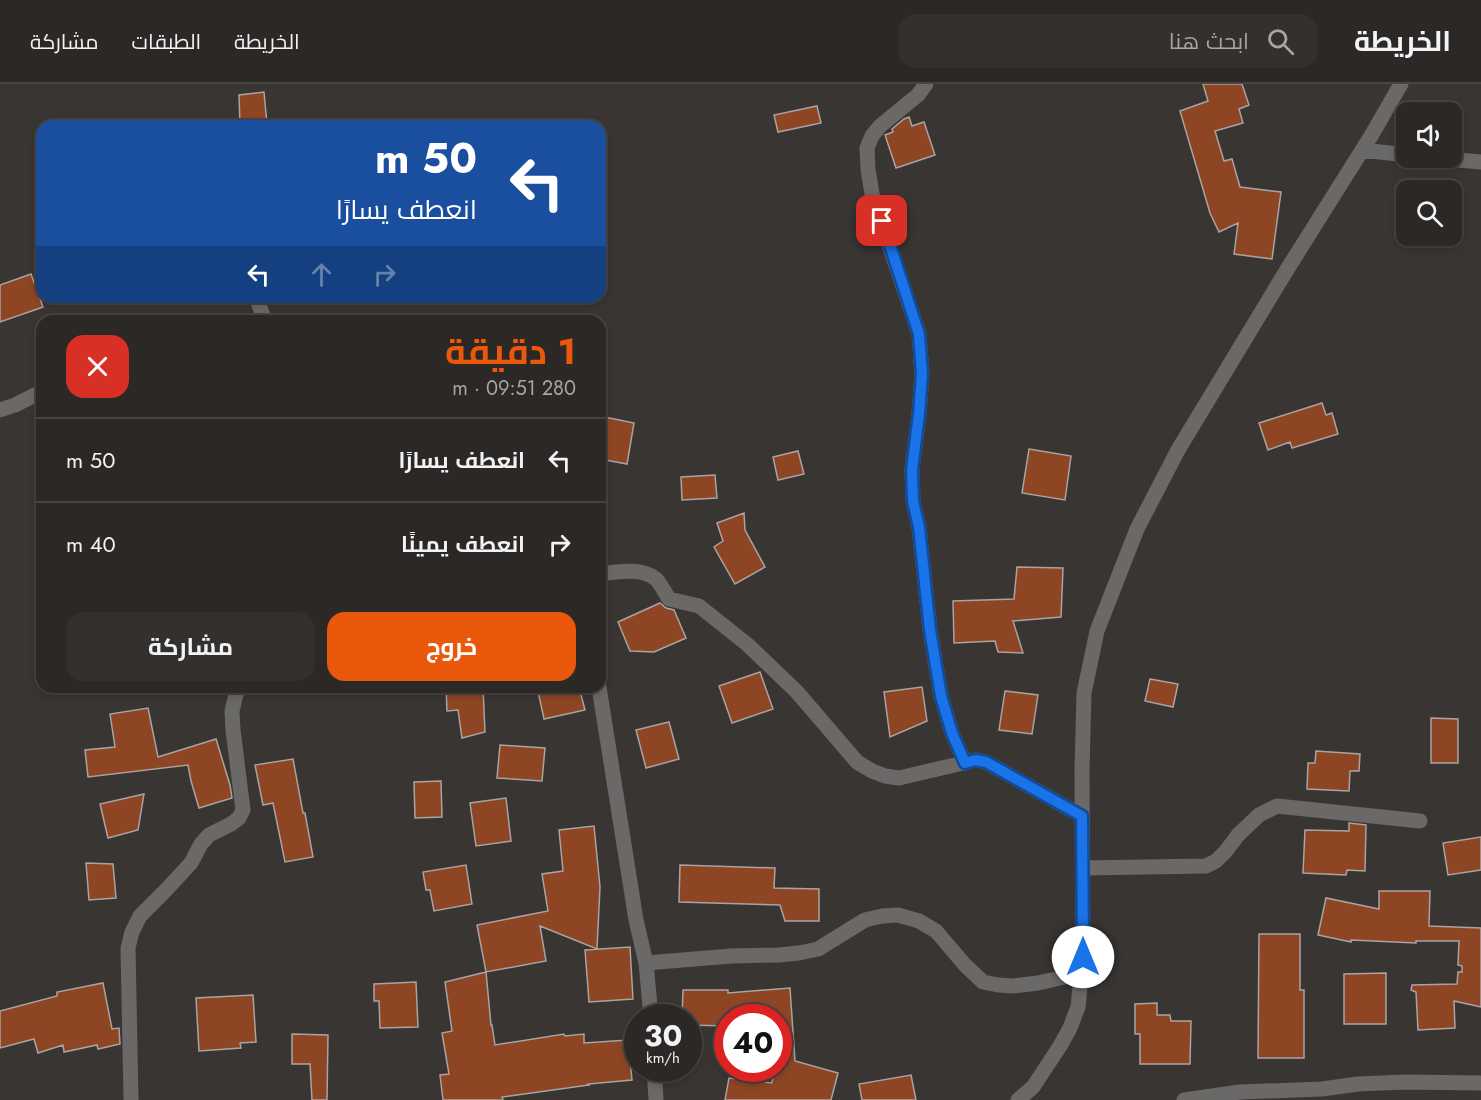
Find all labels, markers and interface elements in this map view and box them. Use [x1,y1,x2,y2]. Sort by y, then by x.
search box [898,14,1318,68]
text: الخريطة [1354,21,1451,62]
text: ابحث هنا [1169,25,1249,57]
icon: search [1264,25,1297,58]
text: مشاركة [30,27,99,57]
text: الطبقات [132,27,201,57]
text: الخريطة [234,27,300,57]
map controls [1396,102,1462,246]
button: sound [1396,102,1462,168]
text: 50 m [375,128,477,189]
icon: left [498,144,576,222]
button: search [1396,180,1462,246]
text: انعطف يسارًا [336,190,477,229]
pin [856,195,907,246]
icon: arrive [865,204,898,237]
icon: left [242,258,275,291]
icon: ahead [305,258,338,291]
icon: right [368,258,401,291]
text: 1 دقيقة [445,325,576,377]
button: close [66,335,129,398]
text: 280 m · 09:51 [452,374,576,403]
text: 50 m [66,444,115,476]
text: انعطف يسارًا [398,444,525,476]
icon: left [543,444,576,477]
text: 40 m [66,528,116,560]
text: انعطف يمينًا [401,528,525,560]
icon: right [543,528,576,561]
button: مشاركة [66,612,315,681]
button: خروج [327,612,576,681]
position arrow [1051,925,1115,989]
speed limit sign: 40 [714,1004,792,1082]
text: 30 [644,1014,682,1057]
text: km/h [646,1047,680,1069]

